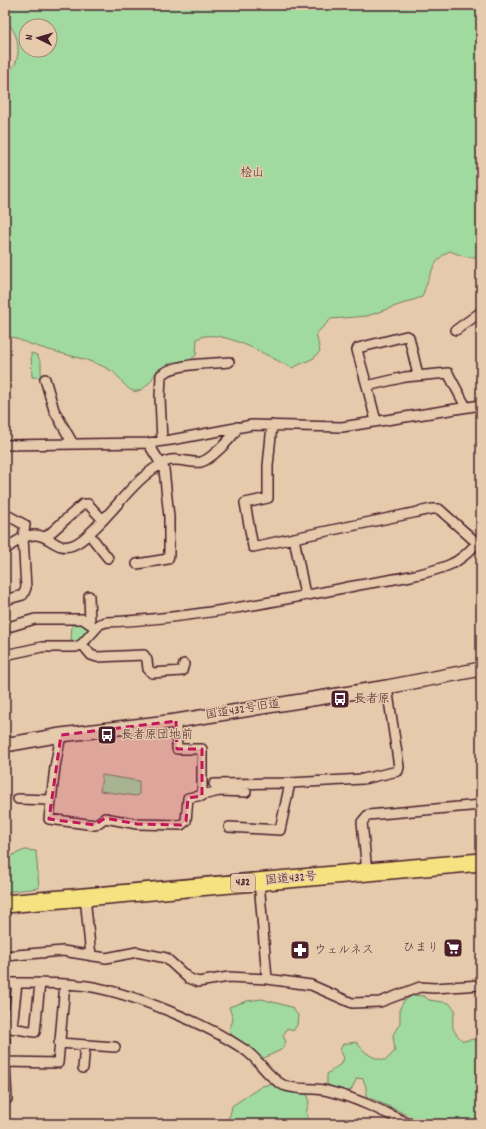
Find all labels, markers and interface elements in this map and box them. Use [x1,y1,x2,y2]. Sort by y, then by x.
north arrow [18,18,58,58]
text: N [22,33,38,41]
park label: 桧山 [240,165,264,182]
bus stop icon: 長者原 [329,688,351,710]
place label: 長者原 [354,691,390,708]
street label: 国道432号旧道 [204,696,282,724]
bus stop icon: 長者原団地前 [96,724,118,746]
place label: 長者原団地前 [121,727,193,744]
street label: 国道432号 [265,868,317,890]
road number: 432 [231,874,255,892]
supermarket icon: ひまり [442,937,464,959]
pharmacy icon: ウェルネス [289,939,311,961]
place label: ひまり [403,940,439,957]
place label: ウェルネス [314,942,374,959]

